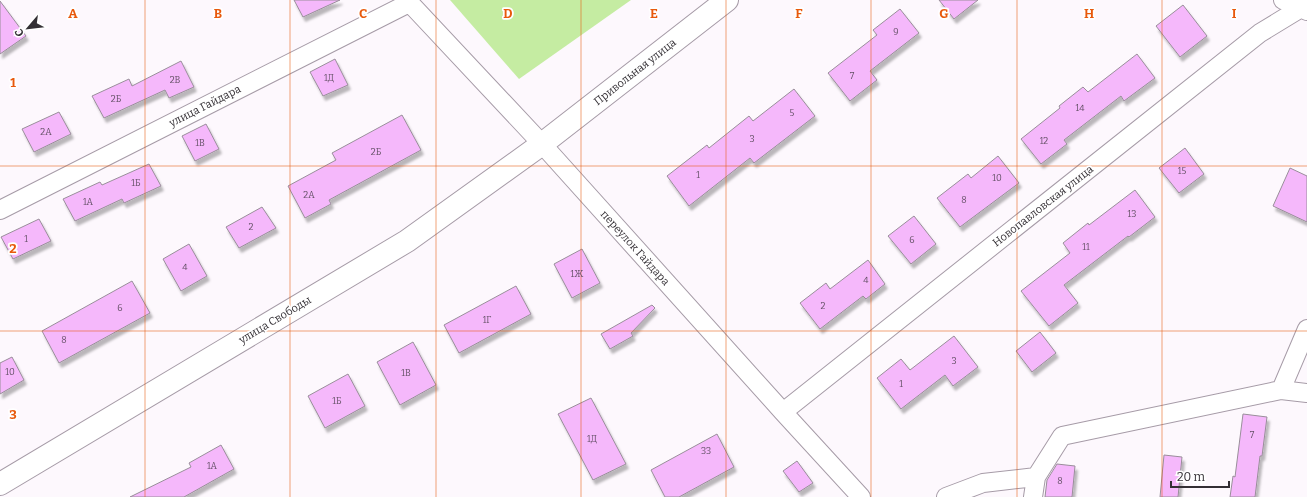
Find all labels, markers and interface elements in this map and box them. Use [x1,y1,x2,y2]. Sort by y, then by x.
text: A [68,6,78,21]
text: B [214,6,222,21]
text: C [359,6,367,21]
text: D [503,6,513,21]
text: E [650,6,658,21]
text: F [795,6,803,21]
text: G [939,6,949,21]
text: H [1084,6,1094,21]
text: I [1232,6,1237,21]
north arrow [8,8,48,48]
text: С [12,26,27,39]
house number: 9 [893,27,899,37]
street label: Привольная улица [591,36,679,108]
house number: 7 [850,71,855,81]
house number: 1Д [324,73,334,83]
text: 1 [10,75,16,90]
house number: 2В [170,75,181,85]
street label: улица Гайдара [166,82,243,130]
house number: 2Б [111,94,122,104]
house number: 14 [1076,103,1085,113]
house number: 5 [790,108,795,118]
house number: 2А [40,127,52,137]
house number: 3 [749,134,755,144]
house number: 12 [1040,136,1048,146]
house number: 1В [195,138,205,148]
house number: 2Б [371,147,382,157]
street label: Новопавловская улица [990,163,1096,249]
house number: 15 [1178,166,1186,176]
house number: 1 [696,170,700,180]
house number: 10 [992,173,1002,183]
house number: 1Б [131,178,141,188]
house number: 2А [303,190,315,200]
house number: 8 [961,195,967,205]
house number: 1А [83,197,94,207]
street label: переулок Гайдара [598,208,672,288]
house number: 13 [1128,209,1136,219]
house number: 2 [249,222,254,232]
house number: 1 [24,234,28,244]
house number: 6 [909,235,915,245]
text: 2 [9,241,17,256]
house number: 11 [1082,242,1090,252]
house number: 4 [182,262,188,272]
house number: 1Ж [571,269,583,279]
house number: 4 [863,275,869,285]
street label: улица Свободы [236,293,314,347]
house number: 2 [821,301,826,311]
house number: 6 [117,303,123,313]
house number: 1Г [483,315,491,325]
house number: 8 [61,335,67,345]
house number: 3 [951,356,957,366]
house number: 10 [5,367,15,377]
house number: 1В [401,368,411,378]
house number: 1 [899,379,903,389]
house number: 1Б [332,396,342,406]
text: 3 [9,407,17,422]
house number: 7 [1250,430,1255,440]
house number: 1Д [587,434,597,444]
house number: 33 [701,446,711,456]
house number: 1А [207,461,218,471]
scale bar [1171,463,1229,489]
text: 20 m [1177,470,1206,484]
house number: 8 [1057,476,1063,486]

